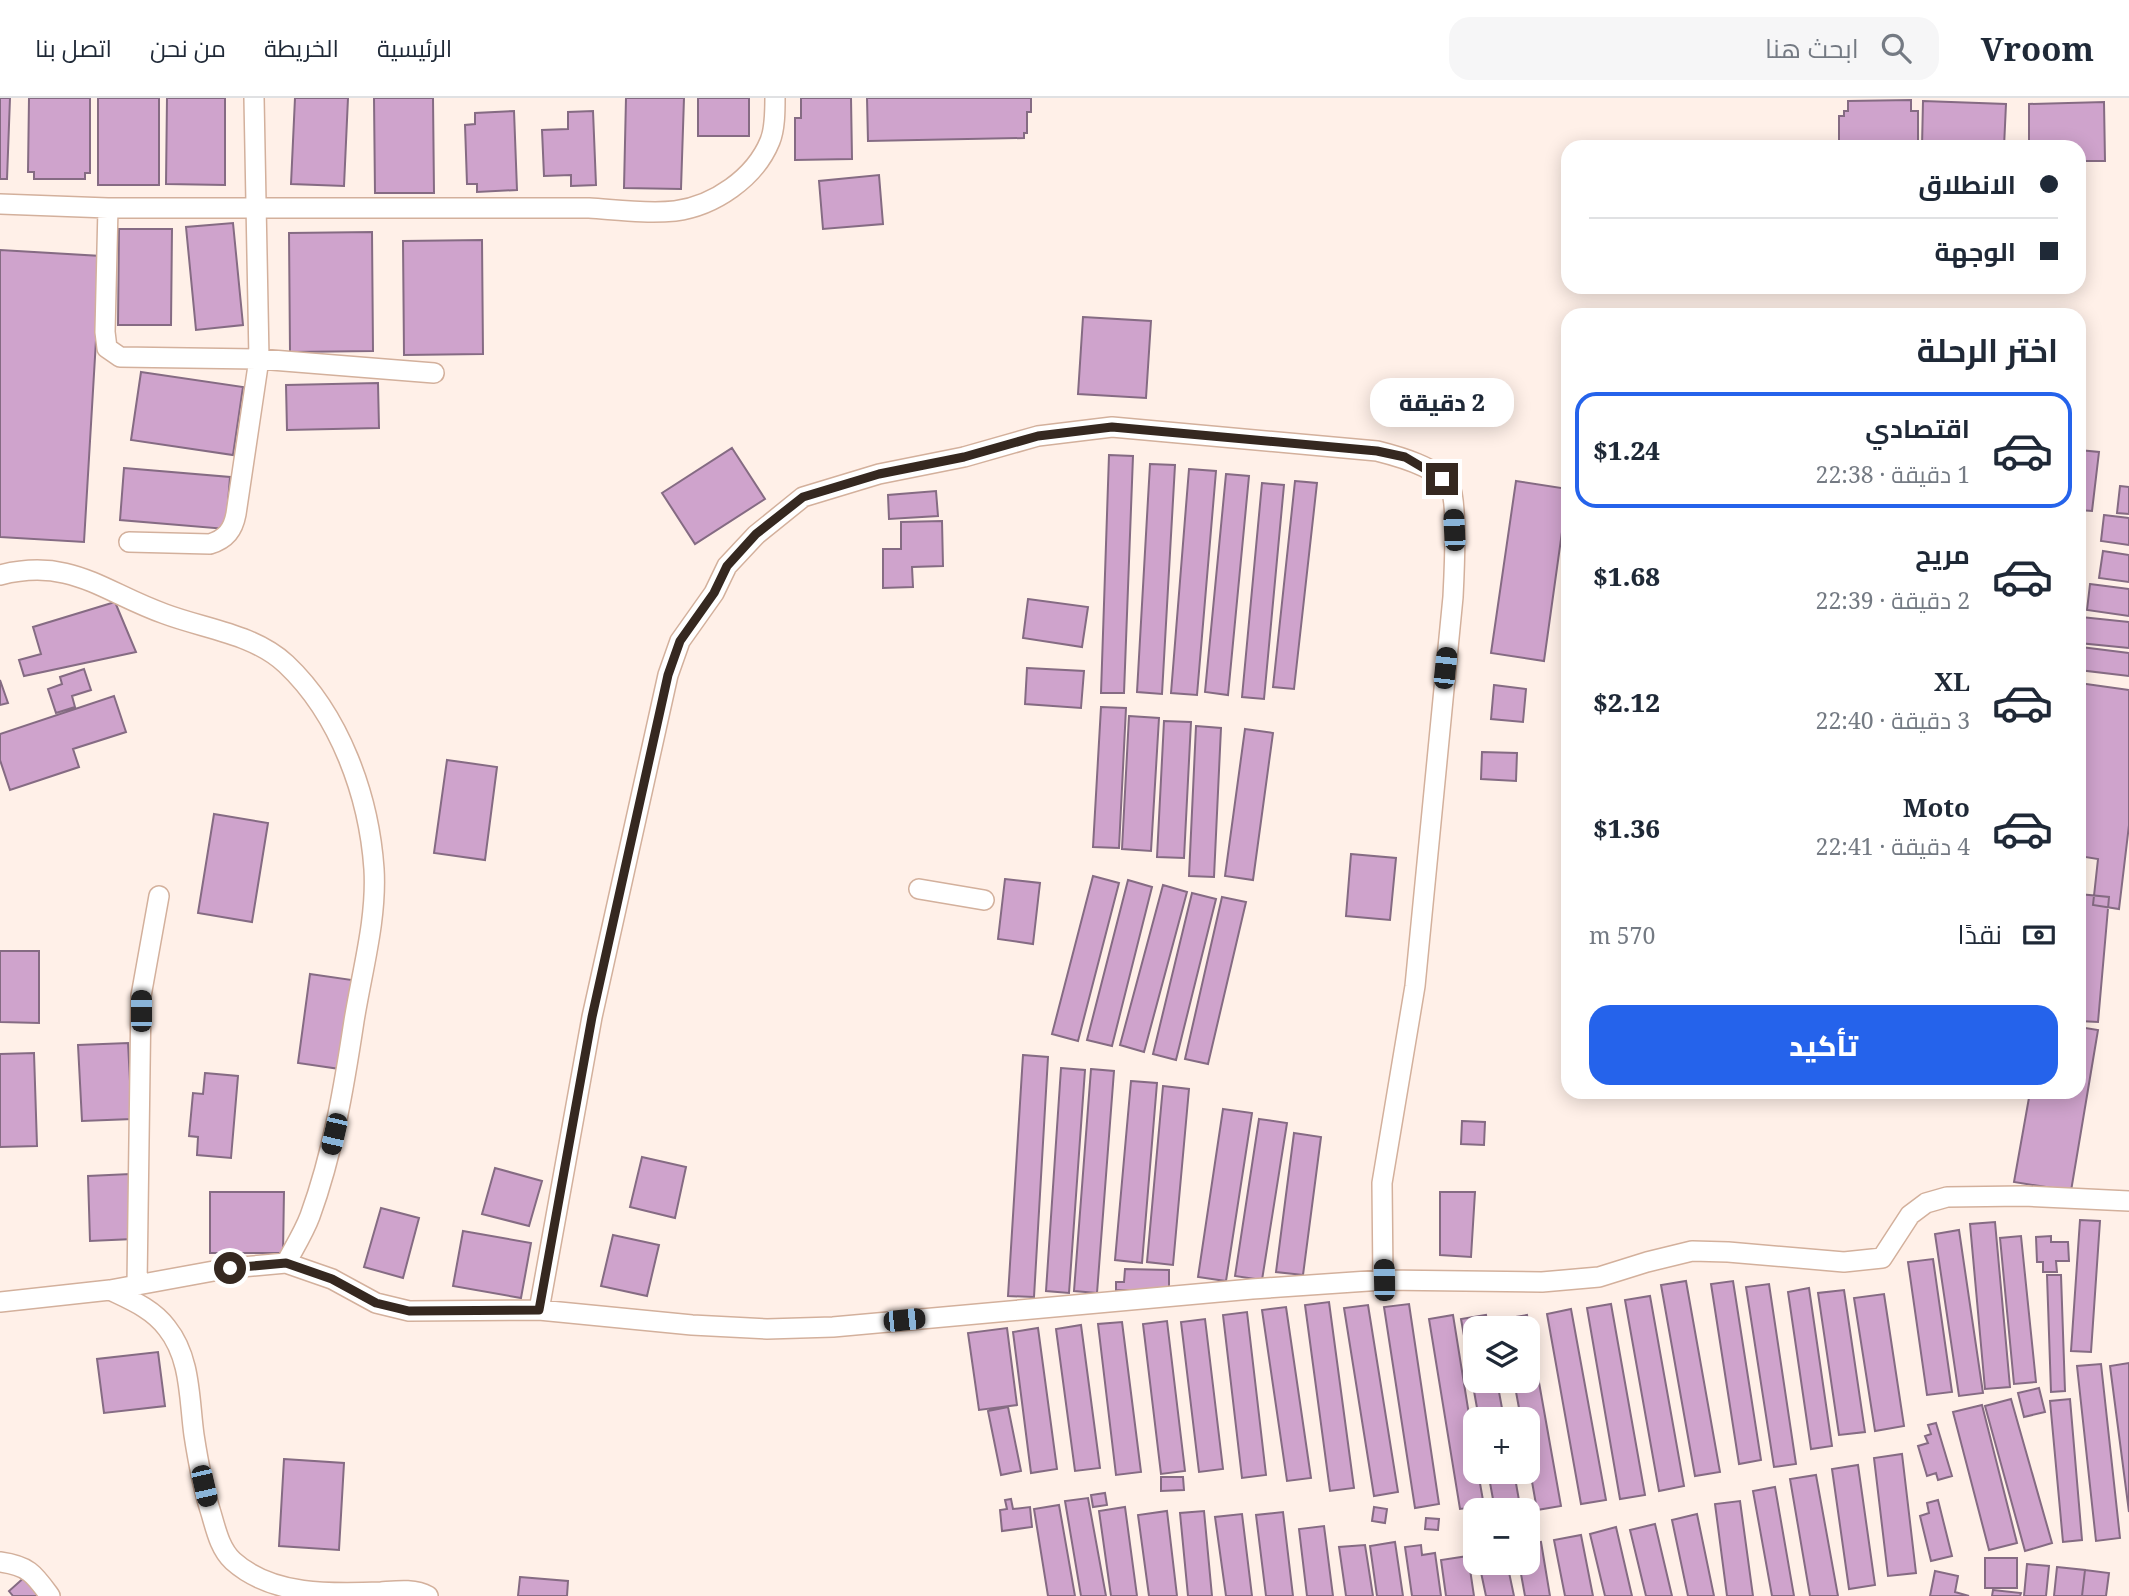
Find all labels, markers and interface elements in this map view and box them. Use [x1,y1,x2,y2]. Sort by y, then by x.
search box [1449,17,1939,80]
text: Vroom [1981,26,2094,71]
icon: search [1877,29,1915,67]
text: ابحث هنا [1765,30,1859,66]
text: اتصل بنا [35,31,112,64]
text: من نحن [150,31,226,64]
text: الخريطة [264,31,339,64]
text: الرئيسية [377,31,452,64]
text: الانطلاق [1918,166,2016,202]
text: الوجهة [1935,233,2016,269]
text: اختر الرحلة [1917,328,2058,371]
callout: 2 دقيقة [1370,378,1514,426]
text: 2 دقيقة [1399,386,1485,418]
text: اقتصادي [1865,410,1970,446]
icon: car [1991,419,2054,482]
text: $1.24 [1593,432,1660,468]
text: 1 دقيقة · 22:38 [1816,458,1970,490]
route end [1426,463,1458,495]
car [1443,508,1466,552]
text: مريح [1915,536,1970,572]
icon: car [1991,545,2054,608]
text: $1.68 [1593,558,1660,594]
text: 2 دقيقة · 22:39 [1816,584,1970,616]
car [1433,646,1458,690]
text: XL [1934,663,1970,699]
icon: car [1991,671,2054,734]
text: $2.12 [1593,684,1660,720]
text: 3 دقيقة · 22:40 [1816,704,1970,736]
text: Moto [1903,789,1970,825]
icon: car [1991,797,2054,860]
text: $1.36 [1593,810,1660,846]
text: 4 دقيقة · 22:41 [1816,830,1970,862]
text: نقدًا [1958,916,2002,952]
icon: cash [2020,916,2058,954]
text: 570 m [1589,919,1655,951]
car [131,990,152,1032]
button: تأكيد [1589,1005,2058,1085]
car [320,1111,349,1157]
route start [214,1252,246,1284]
car [1374,1259,1395,1301]
car [883,1307,926,1333]
map controls [1463,1316,1540,1575]
button: layers [1463,1316,1540,1393]
button: + [1463,1407,1540,1484]
car [190,1463,219,1509]
button: − [1463,1498,1540,1575]

